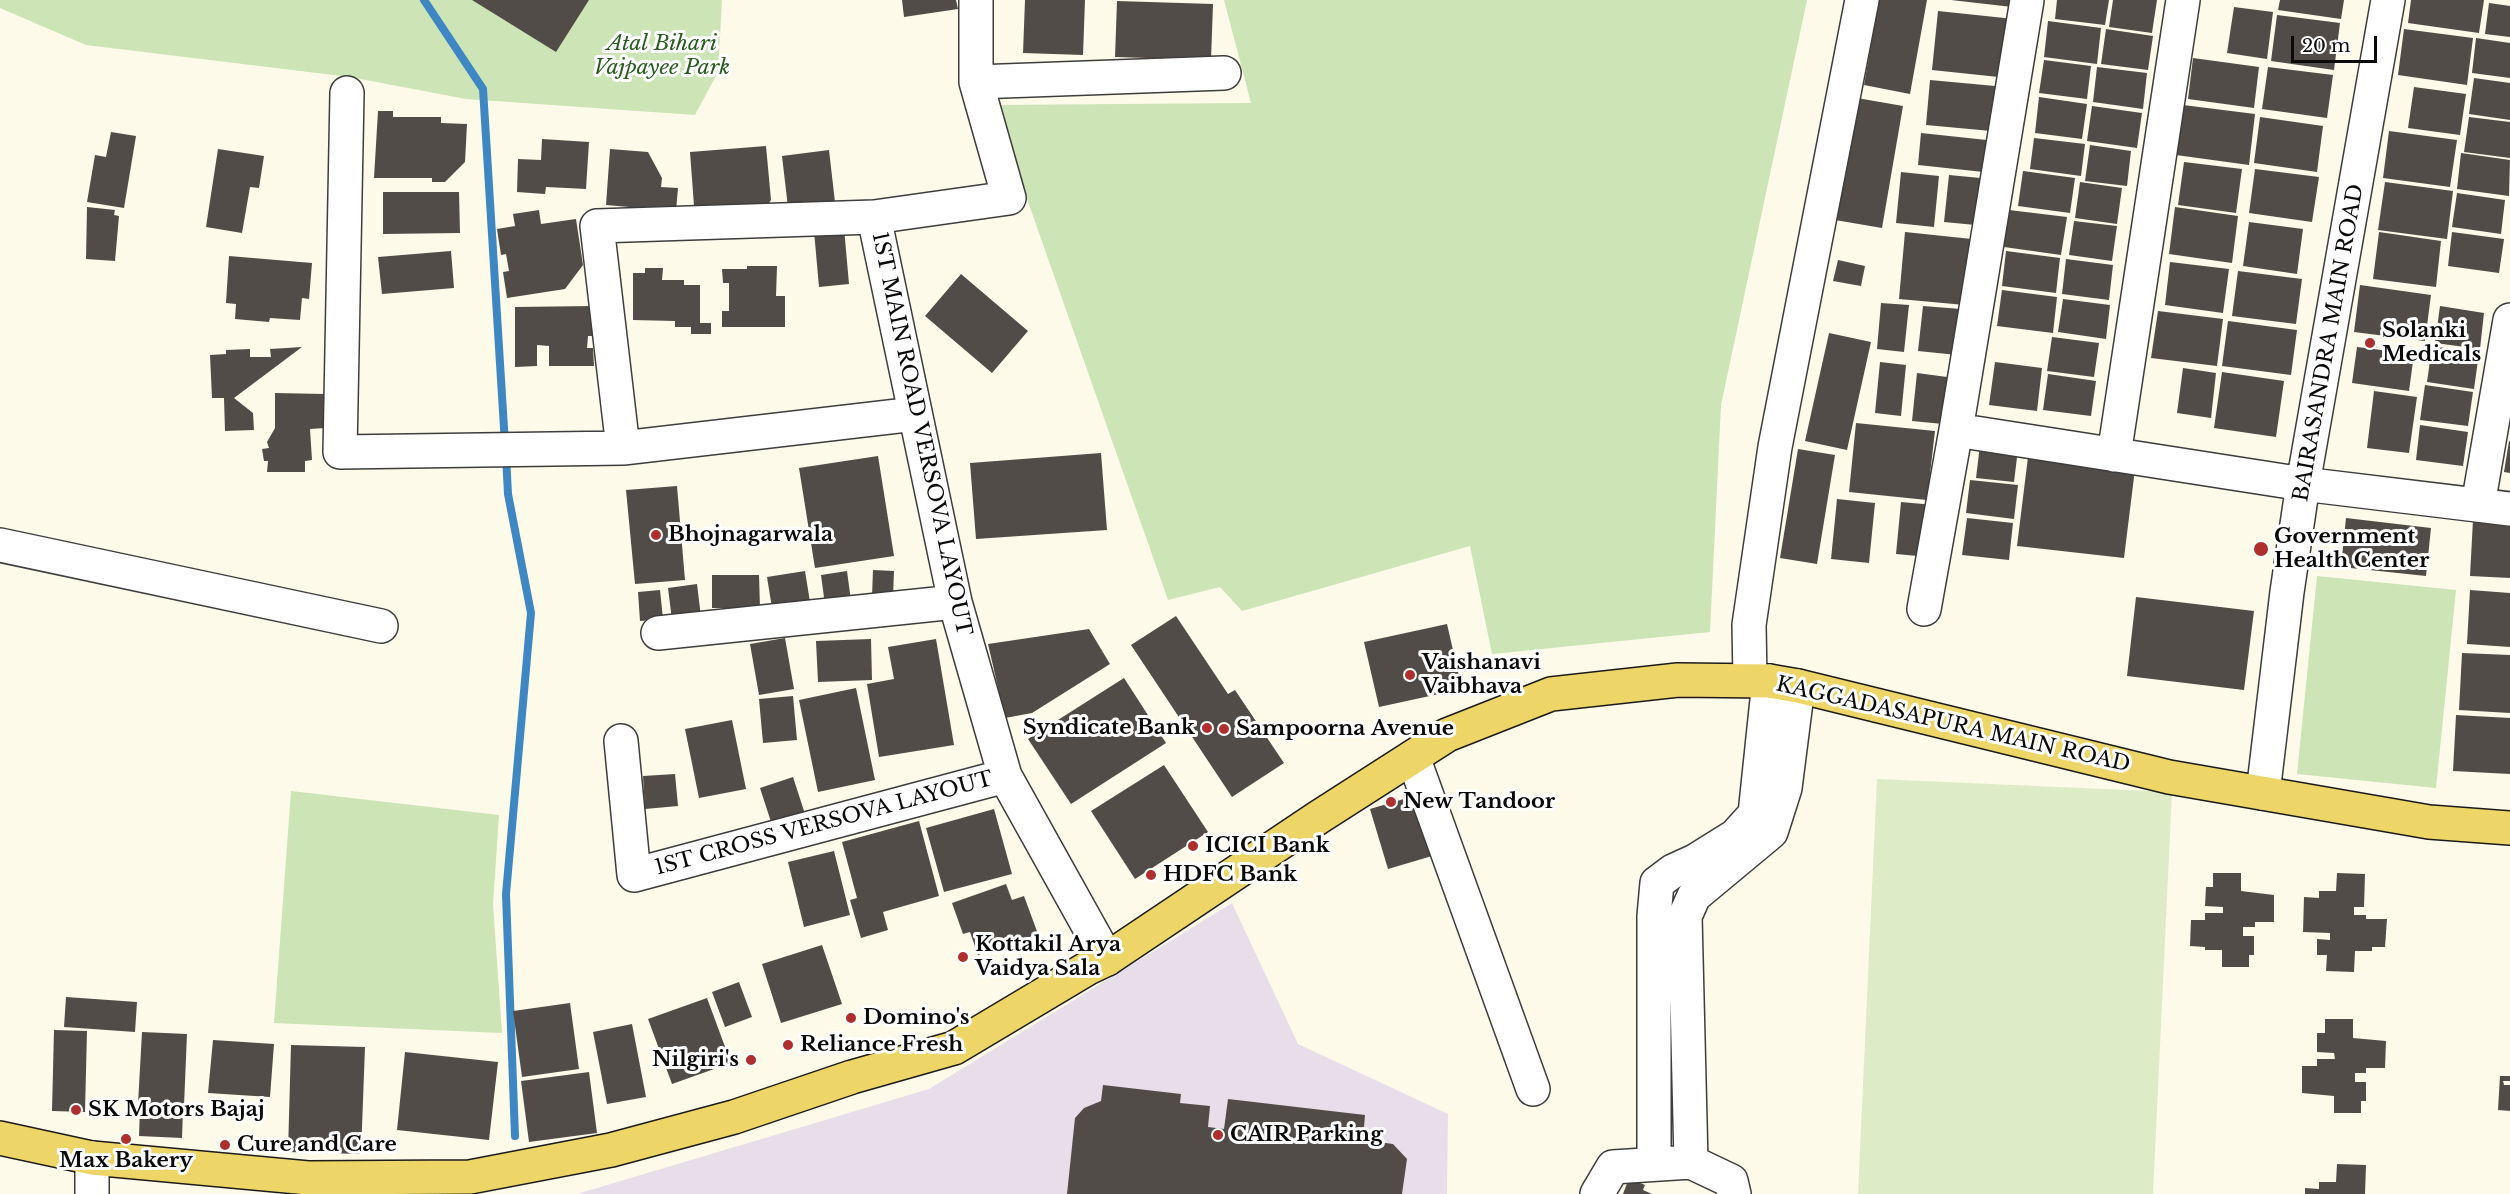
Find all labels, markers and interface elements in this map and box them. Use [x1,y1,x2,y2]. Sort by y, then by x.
scale bar [2294,24,2380,62]
park label: Atal Bihari Vajpayee Park [594,31,730,81]
text: 20 m [2302,35,2350,57]
street label: BAIRASANDRA MAIN ROAD [2289,182,2369,504]
street label: 1ST MAIN ROAD VERSOVA LAYOUT [866,230,976,638]
place label: Solanki Medicals [2382,318,2481,368]
marker: Solanki Medicals [2363,336,2377,350]
place label: Bhojnagarwala [668,522,833,548]
place label: Government Health Center [2274,524,2429,574]
marker: Bhojnagarwala [649,528,663,542]
marker: Government Health Center [2252,540,2270,558]
place label: Vaishanavi Vaibhava [1422,650,1541,700]
marker: Vaishanavi Vaibhava [1403,668,1417,682]
street label: KAGGADASAPURA MAIN ROAD [1774,672,2132,778]
place label: Syndicate Bank [1023,715,1195,741]
place label: Sampoorna Avenue [1236,716,1454,742]
marker: Syndicate Bank [1200,721,1214,735]
marker: Sampoorna Avenue [1217,722,1231,736]
street label: 1ST CROSS VERSOVA LAYOUT [652,767,996,881]
place label: New Tandoor [1403,789,1555,815]
marker: New Tandoor [1384,795,1398,809]
place label: ICICI Bank [1205,833,1330,859]
marker: ICICI Bank [1186,839,1200,853]
place label: HDFC Bank [1163,862,1297,888]
marker: HDFC Bank [1144,868,1158,882]
place label: Kottakil Arya Vaidya Sala [975,932,1121,982]
marker: Kottakil Arya Vaidya Sala [956,950,970,964]
place label: Domino's [863,1005,970,1031]
marker: Domino's [844,1011,858,1025]
place label: Reliance Fresh [800,1032,963,1058]
marker: Reliance Fresh [781,1038,795,1052]
place label: Nilgiri's [652,1047,739,1073]
marker: Nilgiri's [744,1053,758,1067]
place label: SK Motors Bajaj [88,1097,265,1123]
marker: SK Motors Bajaj [69,1103,83,1117]
place label: CAIR Parking [1230,1122,1383,1148]
marker: CAIR Parking [1211,1128,1225,1142]
marker: Max Bakery [119,1132,133,1146]
place label: Cure and Care [237,1132,397,1158]
marker: Cure and Care [218,1138,232,1152]
place label: Max Bakery [59,1148,193,1174]

